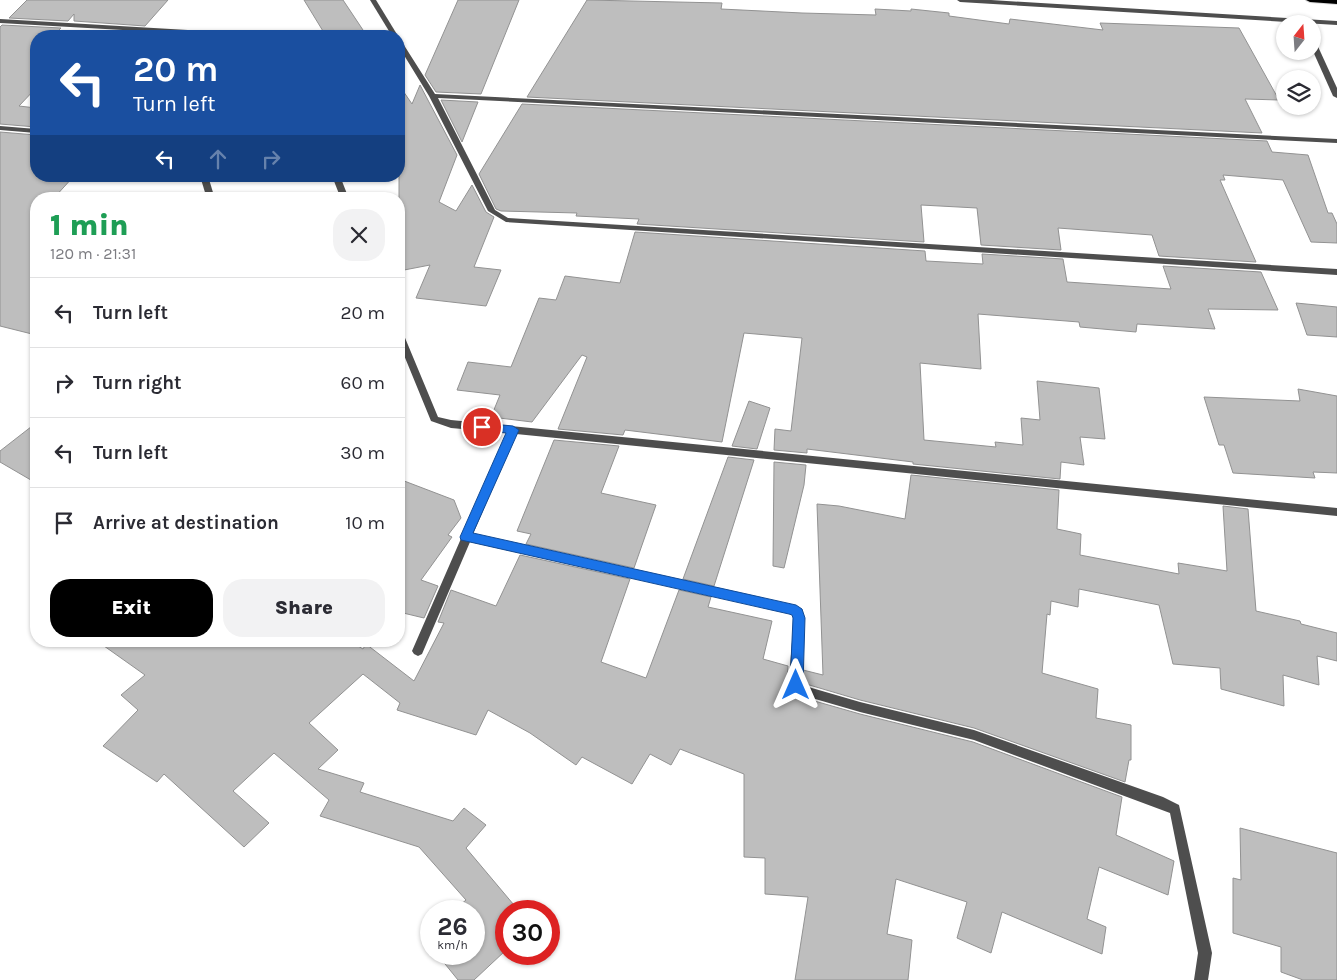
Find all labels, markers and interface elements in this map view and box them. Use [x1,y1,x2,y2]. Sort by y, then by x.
north arrow [1276,15,1321,60]
map controls [1276,15,1321,115]
text: 20 m [133,49,218,90]
icon: left [50,50,115,115]
button: layers [1276,70,1321,115]
text: Turn left [133,91,216,117]
icon: left [151,145,179,173]
icon: ahead [204,145,232,173]
icon: right [257,145,285,173]
text: 1 min [50,207,129,243]
button: close [333,209,385,261]
text: 120 m · 21:31 [50,244,136,263]
icon: left [50,299,78,327]
text: Turn left [93,302,168,324]
text: 20 m [340,302,385,324]
icon: right [50,369,78,397]
text: Turn right [93,372,182,394]
text: 60 m [341,372,385,394]
pin [461,406,503,448]
icon: arrive [468,413,496,441]
icon: left [50,439,78,467]
text: Turn left [93,442,168,464]
text: 30 m [340,442,385,464]
icon: arrive [50,509,78,537]
text: Arrive at destination [93,512,279,534]
text: 10 m [345,512,385,534]
button: Exit [50,579,213,637]
button: Share [223,579,385,637]
position arrow [769,658,821,710]
speed limit sign: 30 [495,900,560,965]
text: 26 [437,912,468,941]
text: km/h [437,938,468,952]

